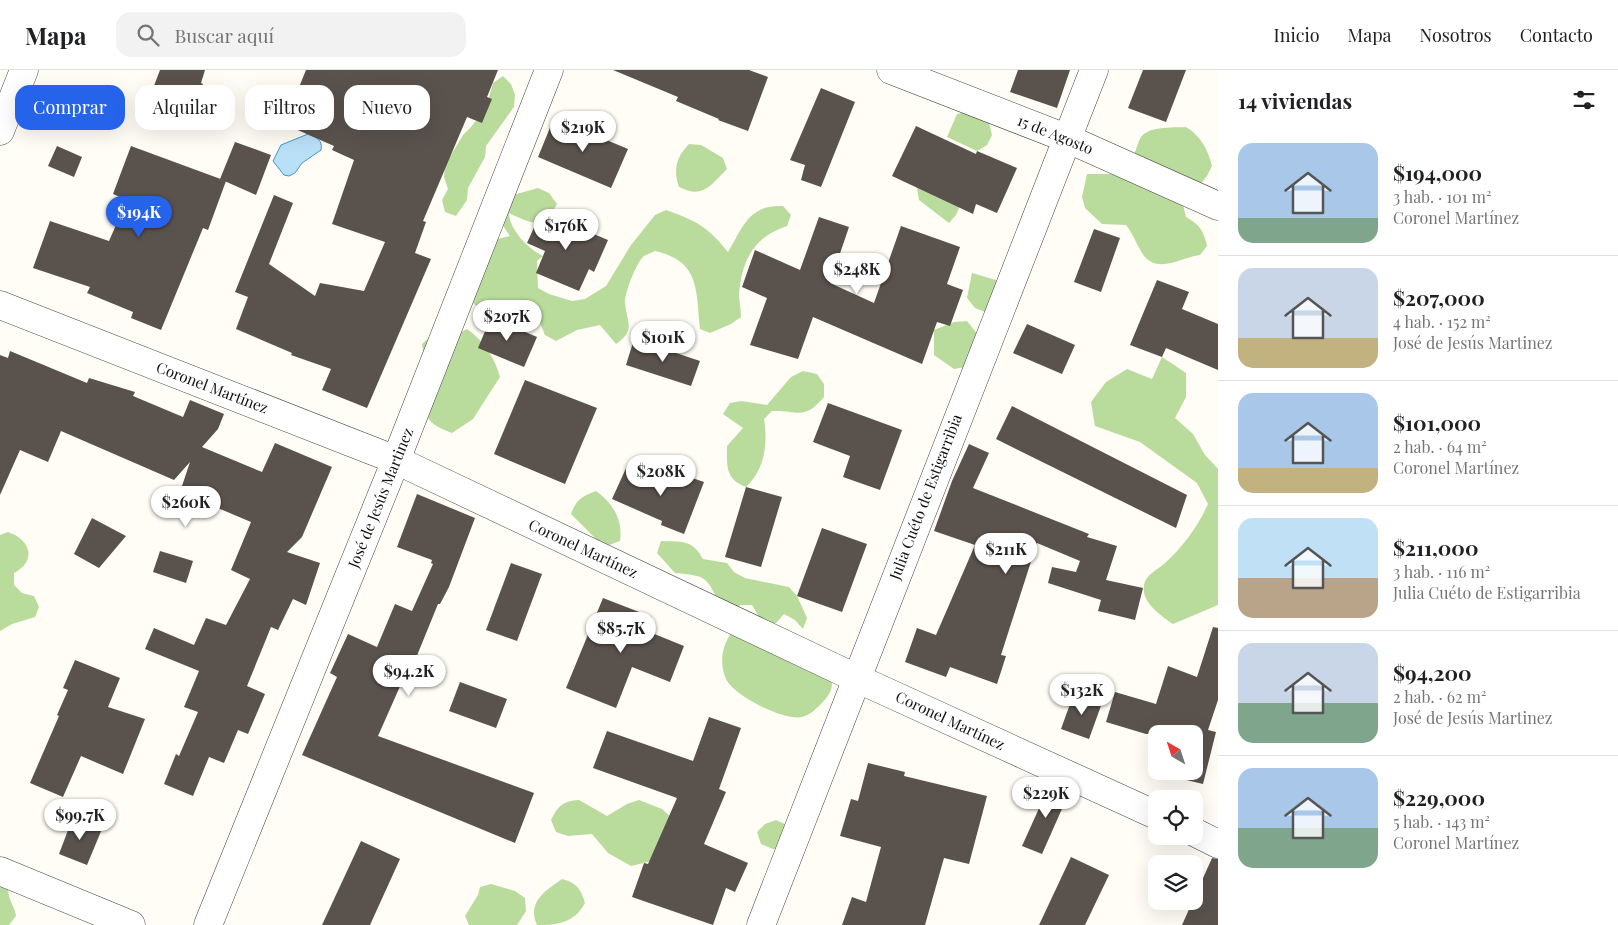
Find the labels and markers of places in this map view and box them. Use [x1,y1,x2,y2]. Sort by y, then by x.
pin: $219K [548,111,618,153]
pin: $194K [104,196,174,238]
pin: $176K [531,208,601,251]
pin: $248K [822,252,892,295]
pin: $207K [472,300,542,342]
pin: $101K [628,320,698,363]
pin: $208K [626,454,696,497]
pin: $260K [151,486,221,528]
pin: $211K [971,532,1041,575]
pin: $85.7K [580,612,662,654]
pin: $94.2K [368,654,450,697]
pin: $132K [1047,674,1117,716]
pin: $229K [1011,776,1081,819]
pin: $99.7K [39,798,121,841]

